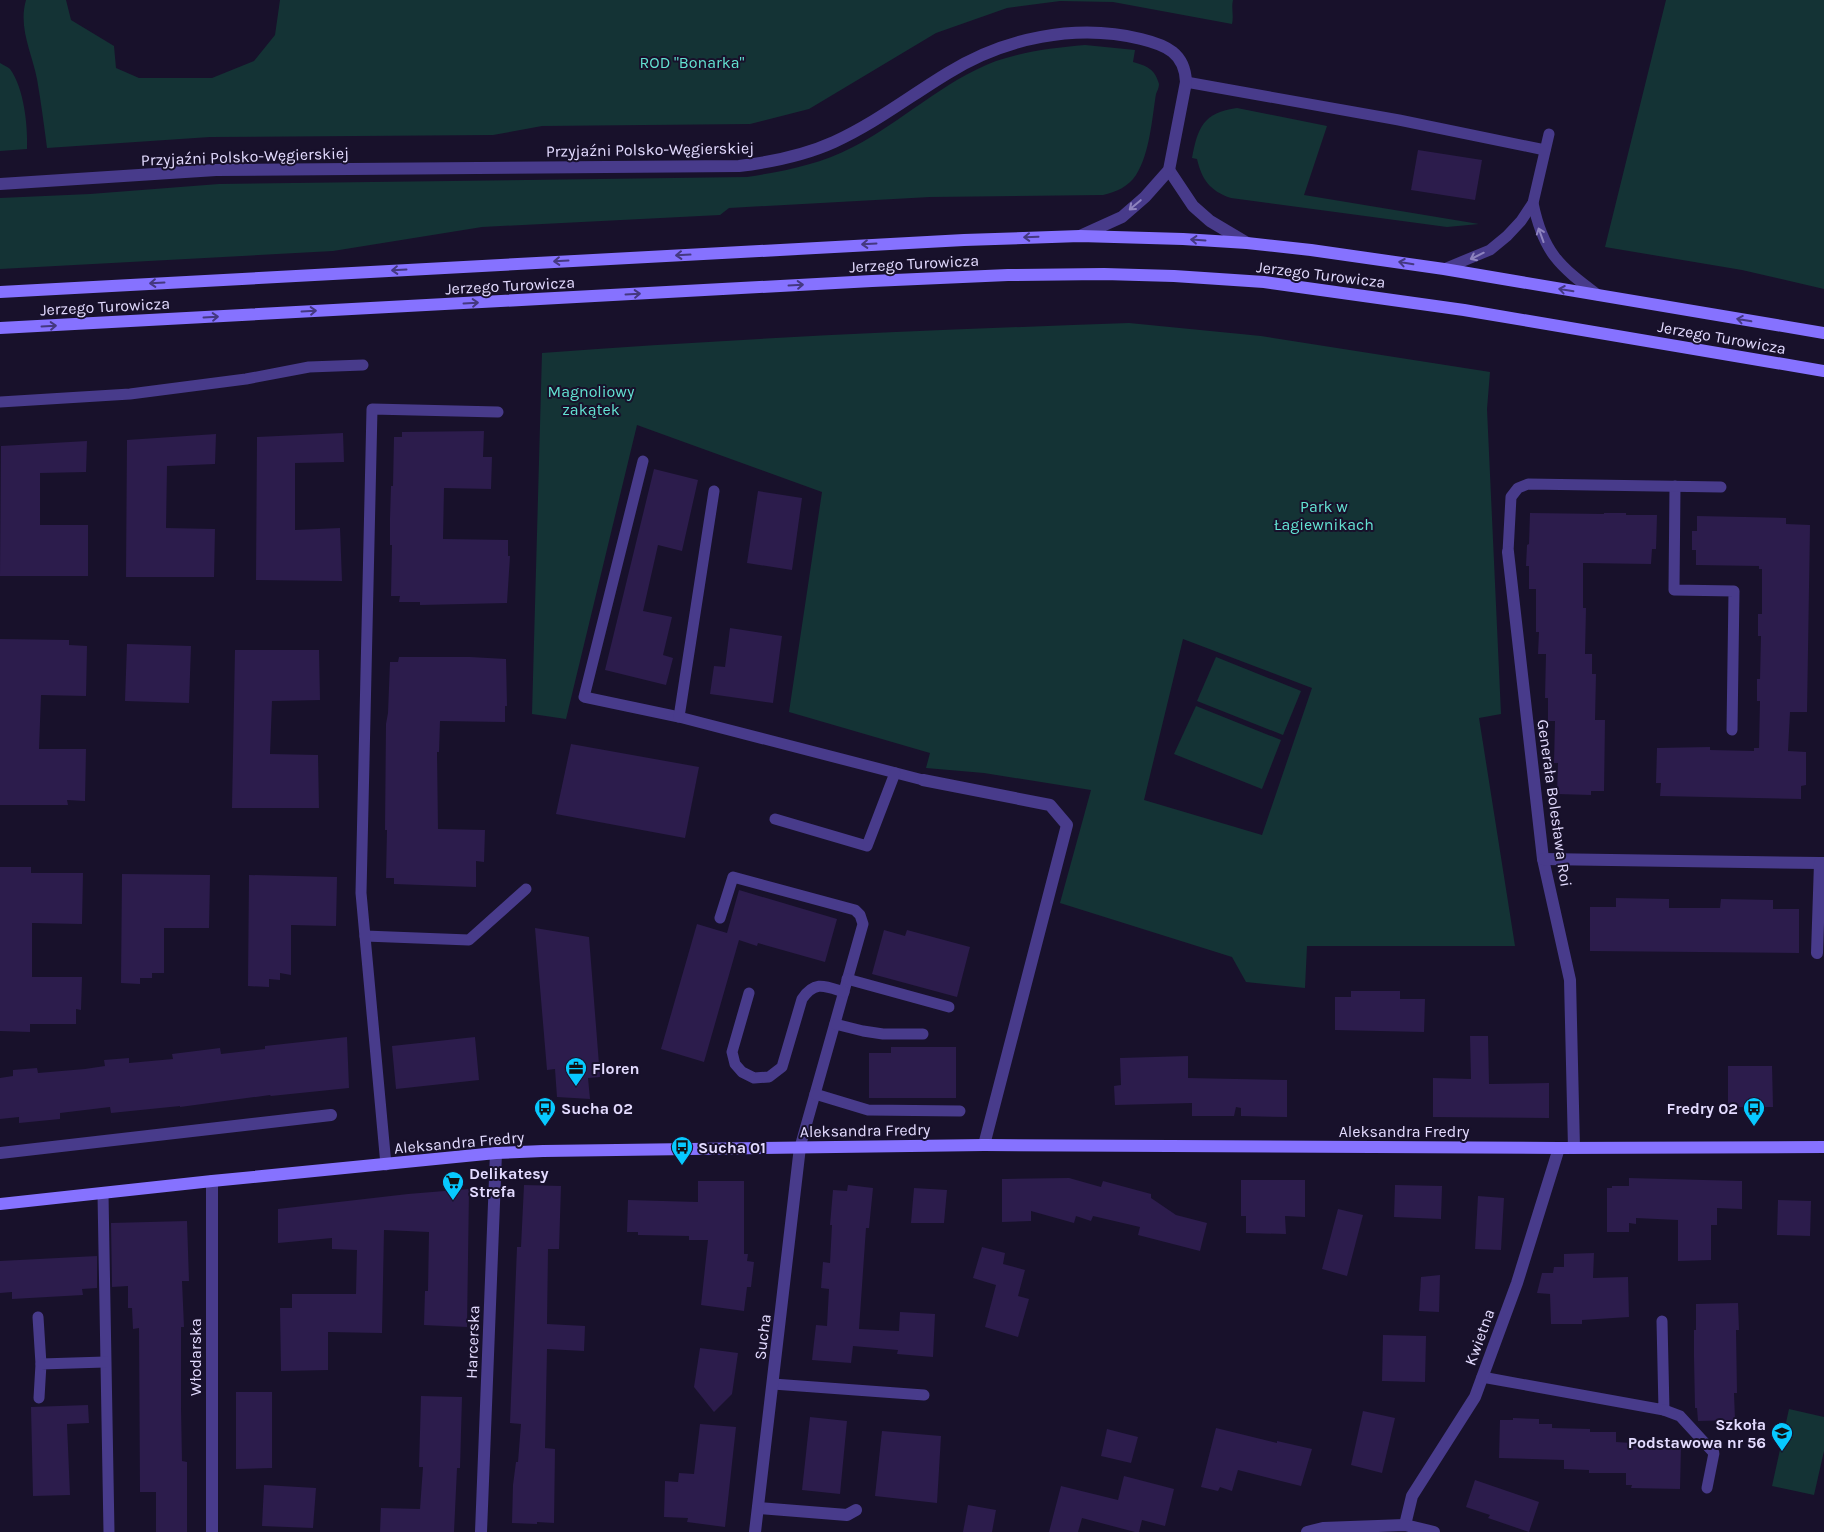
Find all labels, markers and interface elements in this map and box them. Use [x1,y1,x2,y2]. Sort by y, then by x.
park label: ROD "Bonarka" [640,53,745,72]
street label: Przyjaźni Polsko-Węgierskiej [546,138,754,161]
street label: Przyjaźni Polsko-Węgierskiej [141,143,349,170]
one-way arrow [1129,200,1142,211]
one-way arrow [1536,227,1545,243]
one-way arrow [1024,232,1040,242]
one-way arrow [1190,235,1206,244]
one-way arrow [861,239,878,249]
one-way arrow [675,250,691,259]
street label: Jerzego Turowicza [849,251,979,276]
one-way arrow [1470,252,1485,261]
one-way arrow [554,257,570,266]
street label: Jerzego Turowicza [1255,257,1387,292]
one-way arrow [1398,258,1414,268]
one-way arrow [391,265,407,274]
street label: Jerzego Turowicza [445,273,575,298]
one-way arrow [149,279,165,288]
one-way arrow [787,281,803,290]
one-way arrow [1558,284,1574,294]
one-way arrow [625,290,641,299]
street label: Jerzego Turowicza [40,294,170,319]
one-way arrow [463,299,479,308]
one-way arrow [300,307,316,316]
one-way arrow [203,312,219,321]
one-way arrow [1736,314,1752,324]
street label: Jerzego Turowicza [1656,317,1788,358]
one-way arrow [40,321,56,330]
park label: Magnoliowy zakątek [548,382,635,419]
park label: Park w Łagiewnikach [1274,497,1374,534]
street label: Generała Bolesława Roi [1533,718,1576,888]
office icon: Floren [564,1056,588,1087]
place label: Floren [592,1059,639,1078]
bus stop icon: Sucha 02 [533,1096,557,1127]
bus stop icon: Fredry 02 [1742,1096,1766,1127]
place label: Sucha 02 [561,1099,633,1118]
place label: Fredry 02 [1666,1099,1738,1118]
street label: Aleksandra Fredry [799,1120,931,1141]
street label: Aleksandra Fredry [1339,1122,1470,1141]
street label: Aleksandra Fredry [393,1127,526,1158]
bus stop icon: Sucha 01 [670,1135,694,1166]
place label: Sucha 01 [698,1138,766,1157]
place label: Delikatesy Strefa [469,1164,548,1201]
supermarket icon: Delikatesy Strefa [441,1170,465,1201]
street label: Harcerska [462,1305,483,1379]
street label: Kwietna [1460,1306,1498,1368]
street label: Sucha [750,1313,775,1361]
street label: Włodarska [186,1318,205,1396]
place label: Szkoła Podstawowa nr 56 [1628,1415,1766,1452]
school or university icon: Szkoła Podstawowa nr 56 [1770,1421,1794,1452]

